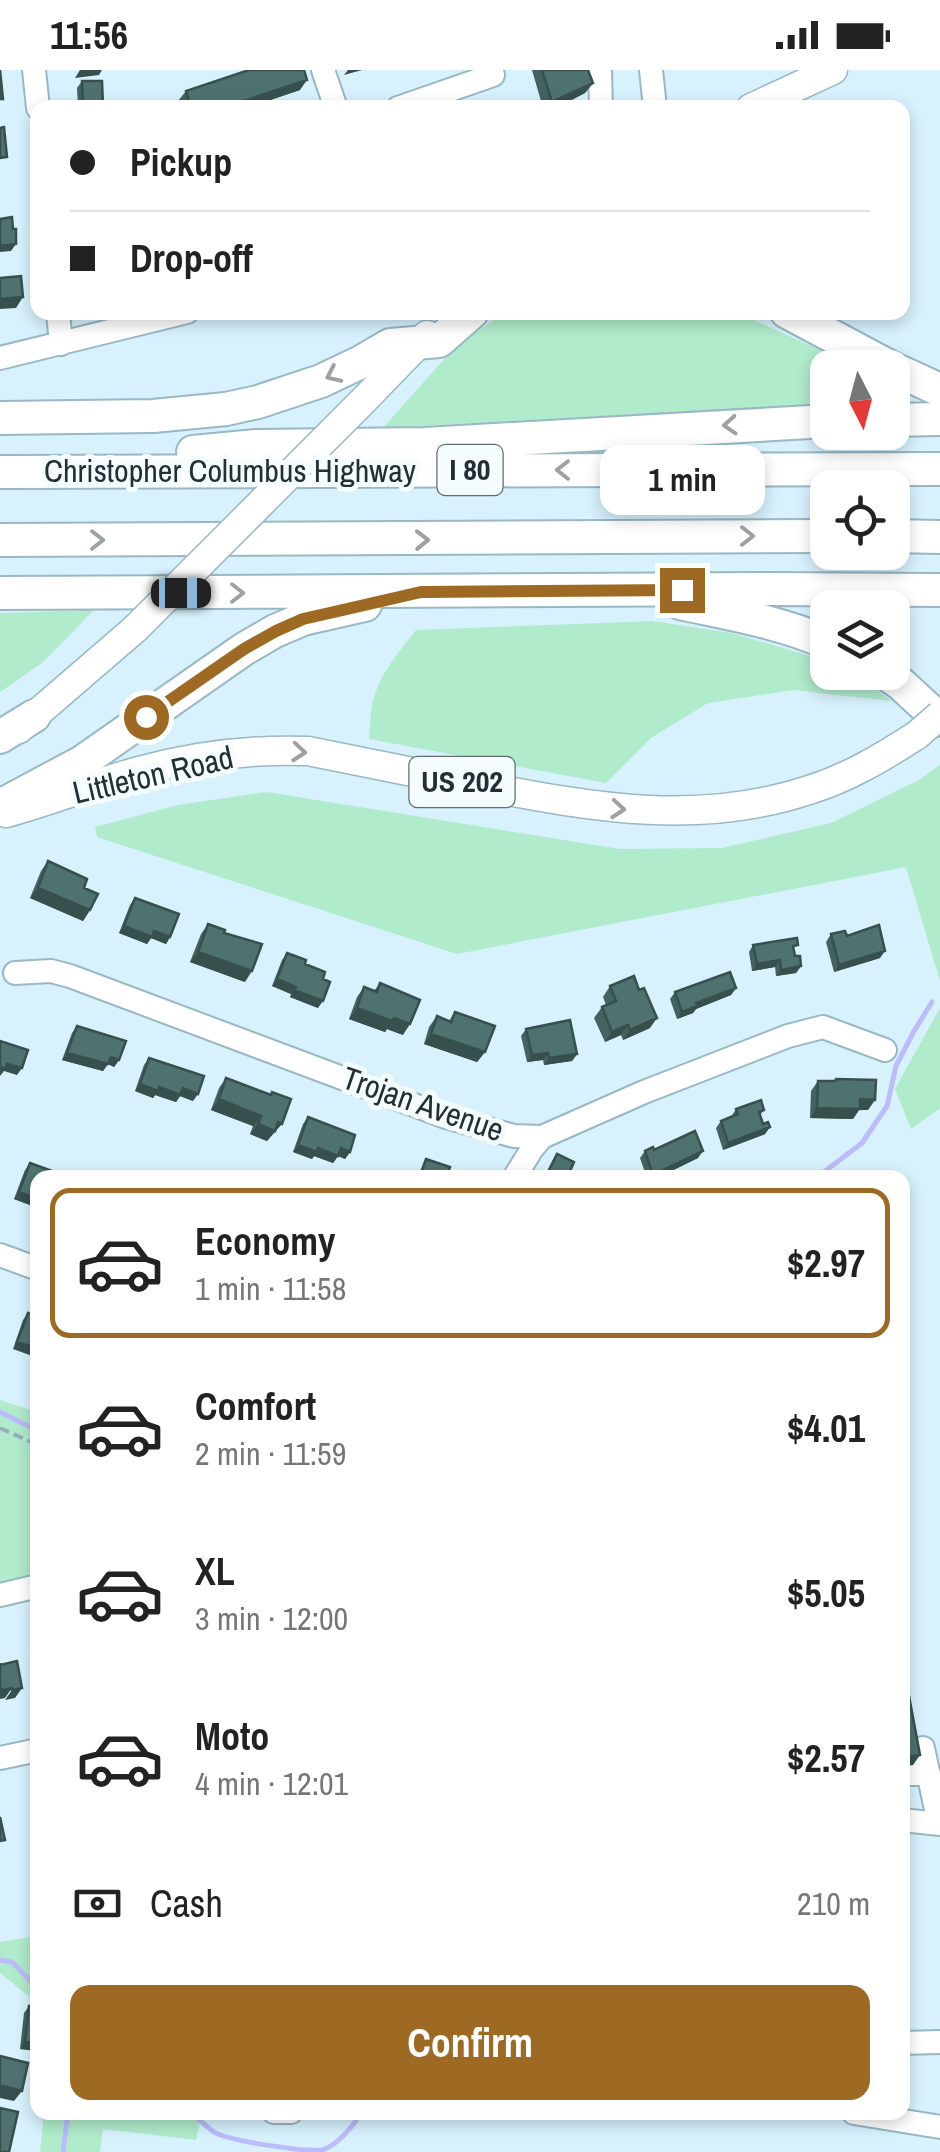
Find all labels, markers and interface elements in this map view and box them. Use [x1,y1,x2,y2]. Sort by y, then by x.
text: 11:56 [50,10,128,61]
text: Pickup [130,137,232,188]
text: Drop-off [130,233,253,284]
north arrow [810,350,910,450]
map controls [810,350,910,690]
one-way arrow [325,363,343,383]
one-way arrow [722,414,738,435]
road number: I 80 [438,445,502,495]
callout: 1 min [600,445,764,515]
street label: Christopher Columbus Highway [44,449,416,492]
text: 1 min [648,458,717,501]
one-way arrow [554,459,570,480]
button: locate [810,470,910,570]
one-way arrow [740,525,756,547]
one-way arrow [90,529,106,551]
one-way arrow [415,529,431,550]
route end [660,568,705,613]
car [151,578,211,608]
one-way arrow [230,582,246,603]
button: layers [810,590,910,690]
route start [124,695,169,740]
street label: Littleton Road [68,735,237,814]
one-way arrow [291,740,307,762]
road number: US 202 [410,757,514,807]
one-way arrow [611,797,627,819]
street label: Trojan Avenue [337,1056,509,1151]
text: Economy [195,1216,335,1267]
icon: car [75,1218,165,1308]
text: $2.97 [787,1238,865,1289]
text: 1 min · 11:58 [195,1267,346,1310]
text: Comfort [195,1381,316,1432]
icon: car [75,1383,165,1473]
text: $4.01 [787,1403,865,1454]
text: 2 min · 11:59 [195,1432,346,1475]
text: XL [195,1546,235,1597]
icon: car [75,1548,165,1638]
text: $5.05 [787,1568,865,1619]
text: 3 min · 12:00 [195,1597,348,1640]
text: Moto [195,1711,269,1762]
icon: car [75,1713,165,1803]
text: $2.57 [787,1733,865,1784]
text: 4 min · 12:01 [195,1762,348,1805]
icon: cash [70,1876,125,1931]
text: Cash [150,1878,223,1929]
text: 210 m [797,1882,870,1925]
button: Confirm [70,1985,870,2100]

